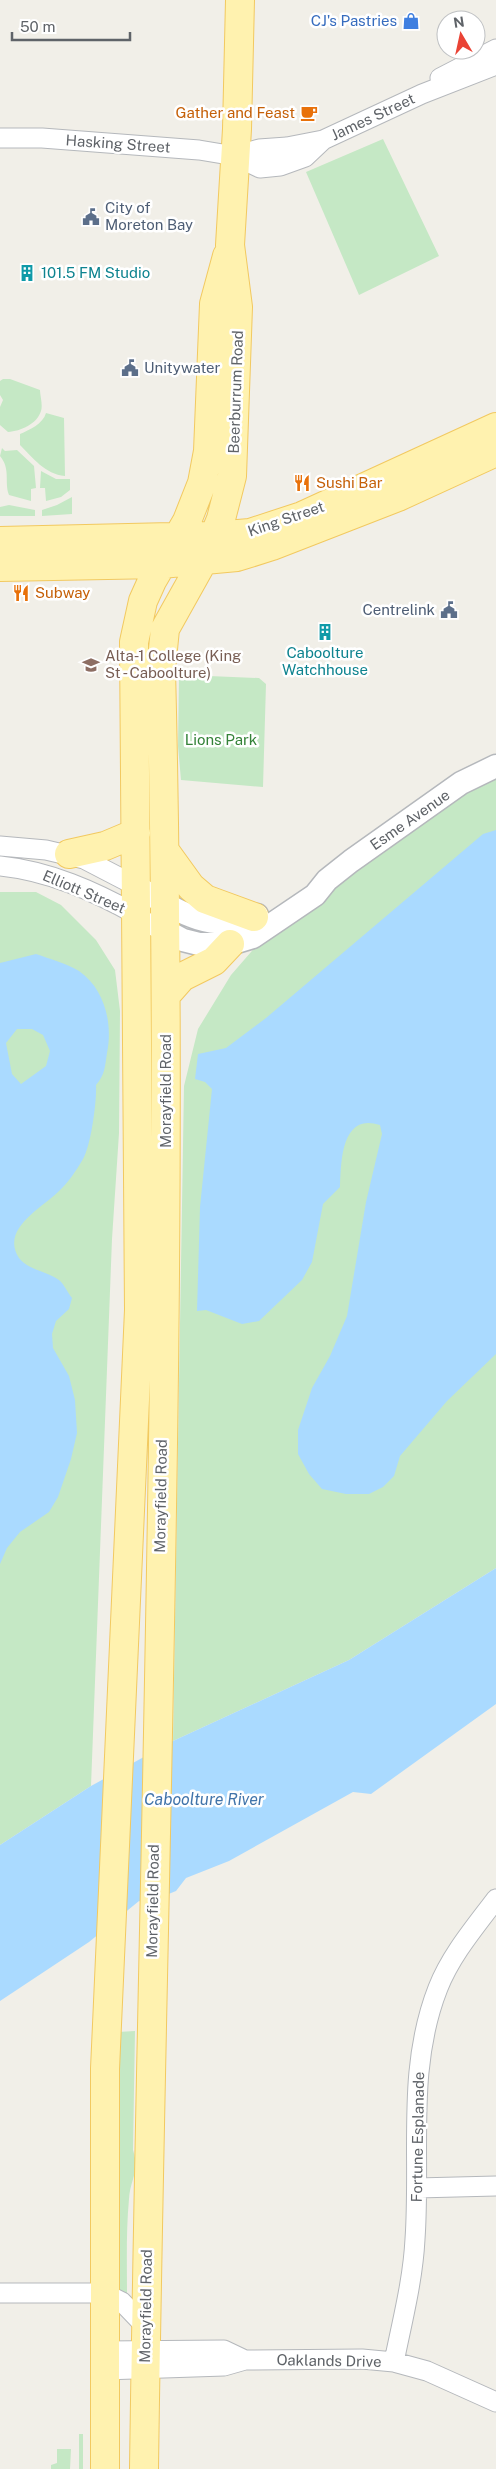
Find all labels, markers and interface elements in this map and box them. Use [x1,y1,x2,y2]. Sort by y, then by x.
scale bar [12,10,130,42]
north arrow [436,10,486,60]
shop icon: CJ's Pastries [401,11,421,31]
place label: CJ's Pastries [311,12,397,29]
text: N [452,13,466,31]
text: 50 m [20,18,55,35]
street label: James Street [328,90,418,143]
cafe icon: Gather and Feast [299,103,319,123]
place label: Gather and Feast [175,104,295,121]
street label: Hasking Street [65,131,171,156]
place label: City of Moreton Bay [105,199,193,233]
public building icon: City of Moreton Bay [81,207,101,227]
building icon: 101.5 FM Studio [17,263,37,283]
place label: 101.5 FM Studio [41,264,150,281]
street label: Beerburrum Road [225,330,246,454]
public building icon: Unitywater [120,358,140,378]
place label: Unitywater [144,359,221,376]
restaurant icon: Sushi Bar [292,473,312,493]
place label: Sushi Bar [316,474,383,491]
street label: King Street [245,497,326,540]
restaurant icon: Subway [11,583,31,603]
place label: Subway [35,584,90,601]
public building icon: Centrelink [439,600,459,620]
place label: Centrelink [362,601,435,618]
building icon: Caboolture Watchhouse [315,622,335,642]
place label: Caboolture Watchhouse [282,644,368,678]
place label: Alta-1 College (King St - Caboolture) [105,647,241,681]
school or university icon: Alta-1 College (King St - Caboolture) [81,655,101,675]
park label: Lions Park [185,731,257,748]
street label: Esme Avenue [367,786,453,853]
street label: Elliott Street [40,866,128,917]
street label: Morayfield Road [157,1034,174,1148]
street label: Morayfield Road [151,1439,170,1553]
water label: Caboolture River [144,1790,265,1809]
street label: Morayfield Road [143,1844,162,1958]
street label: Fortune Esplanade [408,2071,427,2203]
street label: Morayfield Road [136,2249,155,2363]
street label: Oaklands Drive [276,2351,382,2370]

